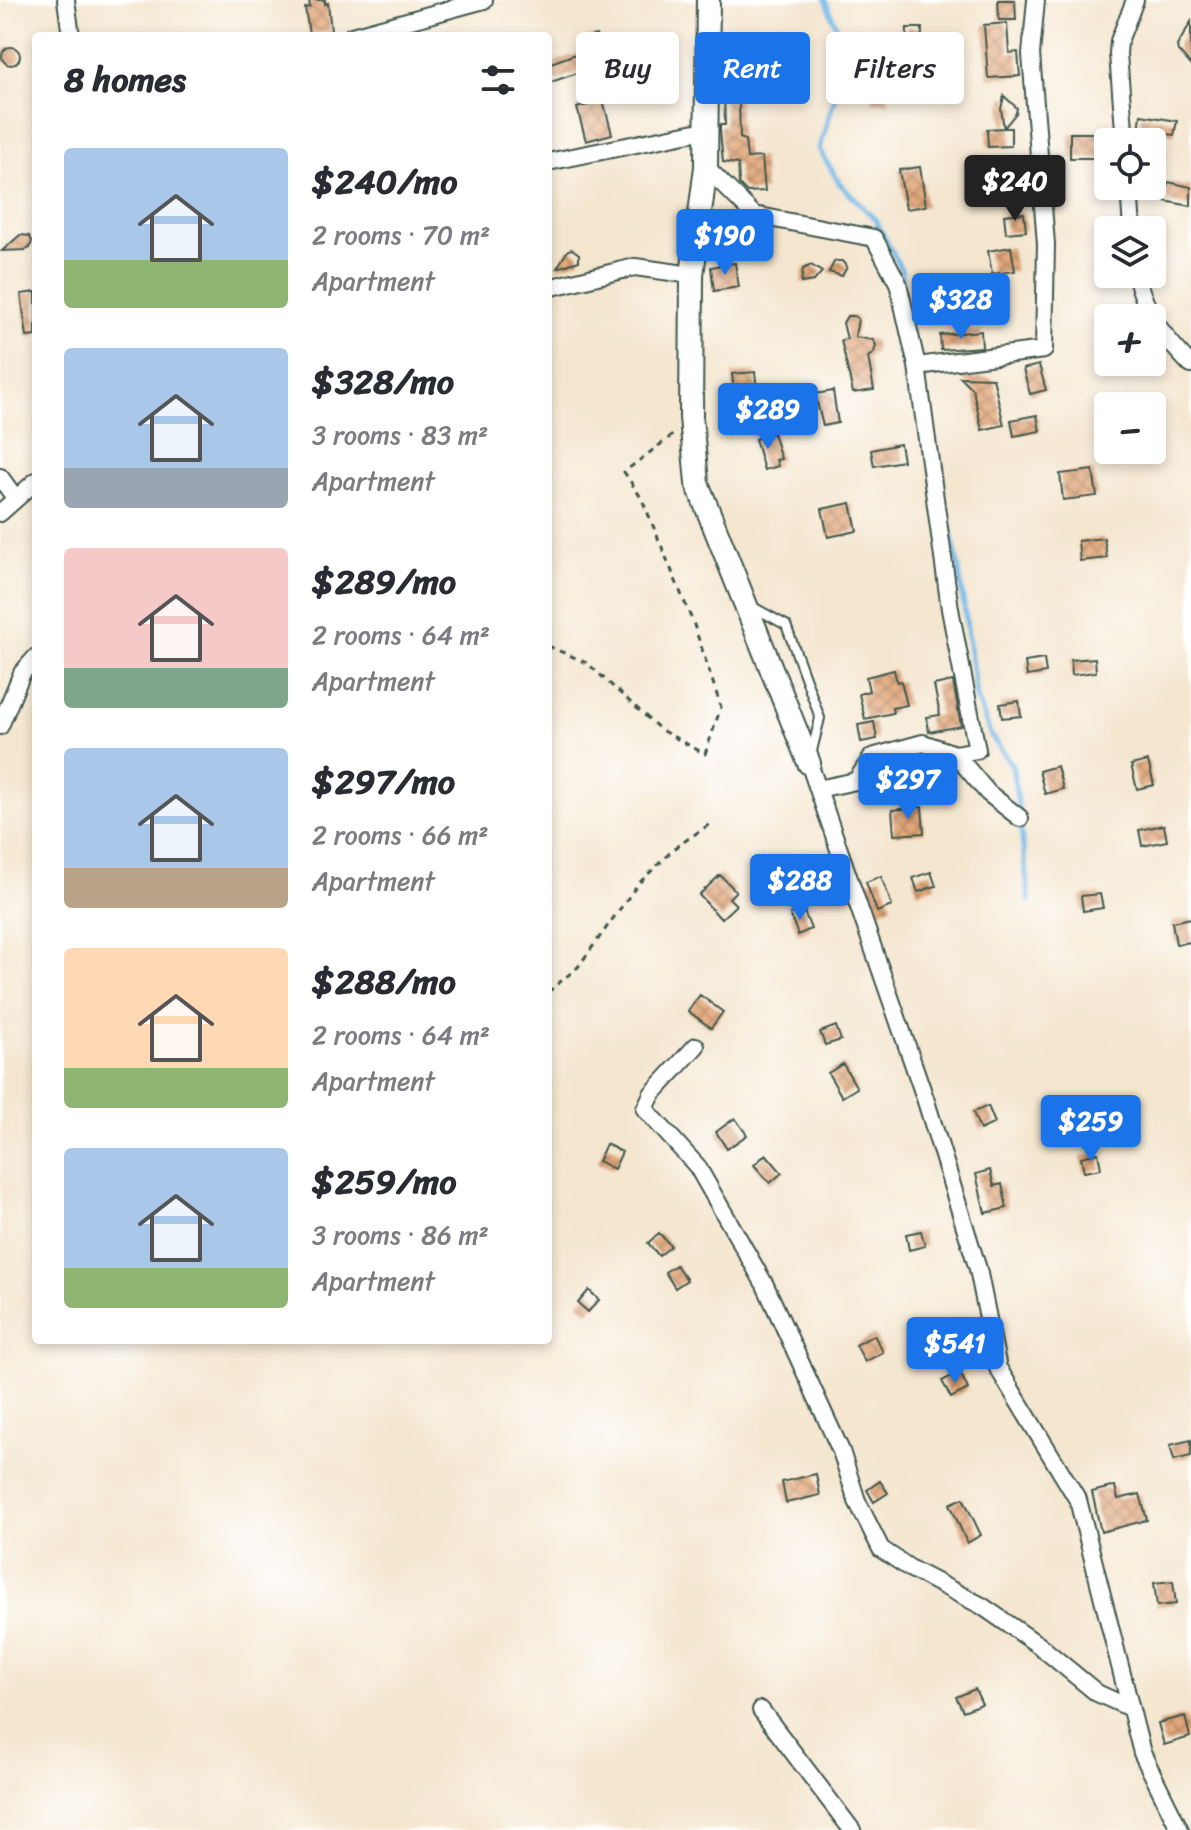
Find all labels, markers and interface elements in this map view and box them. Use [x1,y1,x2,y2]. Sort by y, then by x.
chip: Buy [576,32,679,104]
chip: Rent [695,32,810,104]
chip: Filters [826,32,964,104]
text: 8 homes [64,50,186,110]
icon: filters [476,58,520,102]
map controls [1094,128,1166,464]
button: locate [1094,128,1166,200]
text: $240/mo [312,152,458,212]
pin: $240 [968,155,1062,223]
text: $240 [982,158,1048,204]
icon: home [128,180,224,276]
pin: $190 [678,209,772,277]
text: 2 rooms · 70 m² [312,212,490,258]
text: $190 [694,212,756,258]
button: layers [1094,216,1166,288]
text: Apartment [312,258,435,304]
pin: $328 [914,273,1008,341]
text: $328 [930,276,992,322]
button: + [1094,304,1166,376]
text: $328/mo [312,352,454,412]
icon: home [128,380,224,476]
pin: $289 [721,383,815,451]
text: $289 [736,386,800,432]
button: − [1094,392,1166,464]
text: 3 rooms · 83 m² [312,412,488,458]
text: Apartment [312,458,435,504]
text: $289/mo [312,552,456,612]
icon: home [128,580,224,676]
text: 2 rooms · 64 m² [312,612,490,658]
text: Apartment [312,658,435,704]
text: $297/mo [312,752,455,812]
pin: $297 [861,753,955,821]
text: $297 [876,756,940,802]
icon: home [128,780,224,876]
text: 2 rooms · 66 m² [312,812,488,858]
pin: $288 [753,854,847,922]
text: $288 [768,857,832,903]
text: Apartment [312,858,435,904]
text: $288/mo [312,952,456,1012]
icon: home [128,980,224,1076]
text: 2 rooms · 64 m² [312,1012,490,1058]
text: Apartment [312,1058,435,1104]
pin: $259 [1044,1095,1138,1163]
text: $259 [1059,1098,1123,1144]
text: $259/mo [312,1152,456,1212]
icon: home [128,1180,224,1276]
text: 3 rooms · 86 m² [312,1212,489,1258]
text: Apartment [312,1258,435,1304]
pin: $541 [908,1317,1002,1385]
text: $541 [925,1320,985,1366]

